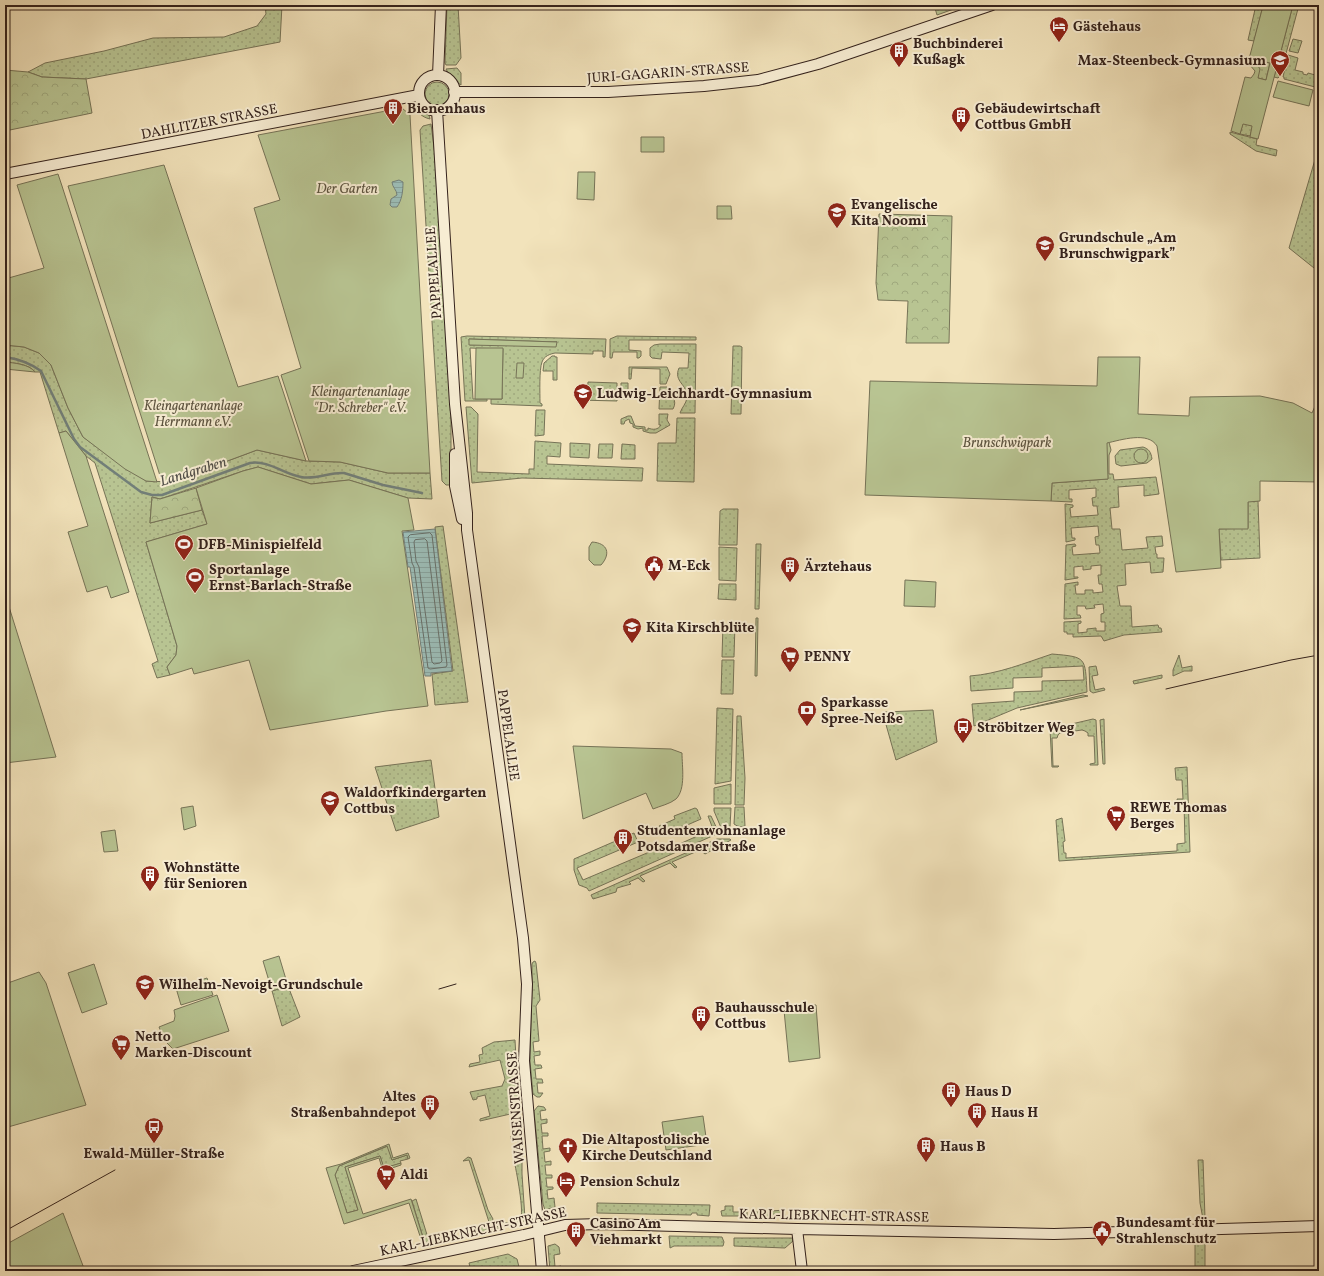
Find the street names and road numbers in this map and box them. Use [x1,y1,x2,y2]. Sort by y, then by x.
street label: JURI-GAGARIN-STRASSE [586,58,750,89]
street label: DAHLITZER STRASSE [140,100,279,145]
street label: PAPPELALLEE [422,226,447,320]
street label: PAPPELALLEE [492,688,523,782]
street label: WAISENSTRASSE [503,1051,530,1165]
street label: KARL-LIEBKNECHT-STRASSE [378,1203,568,1262]
street label: KARL-LIEBKNECHT-STRASSE [739,1205,929,1228]

